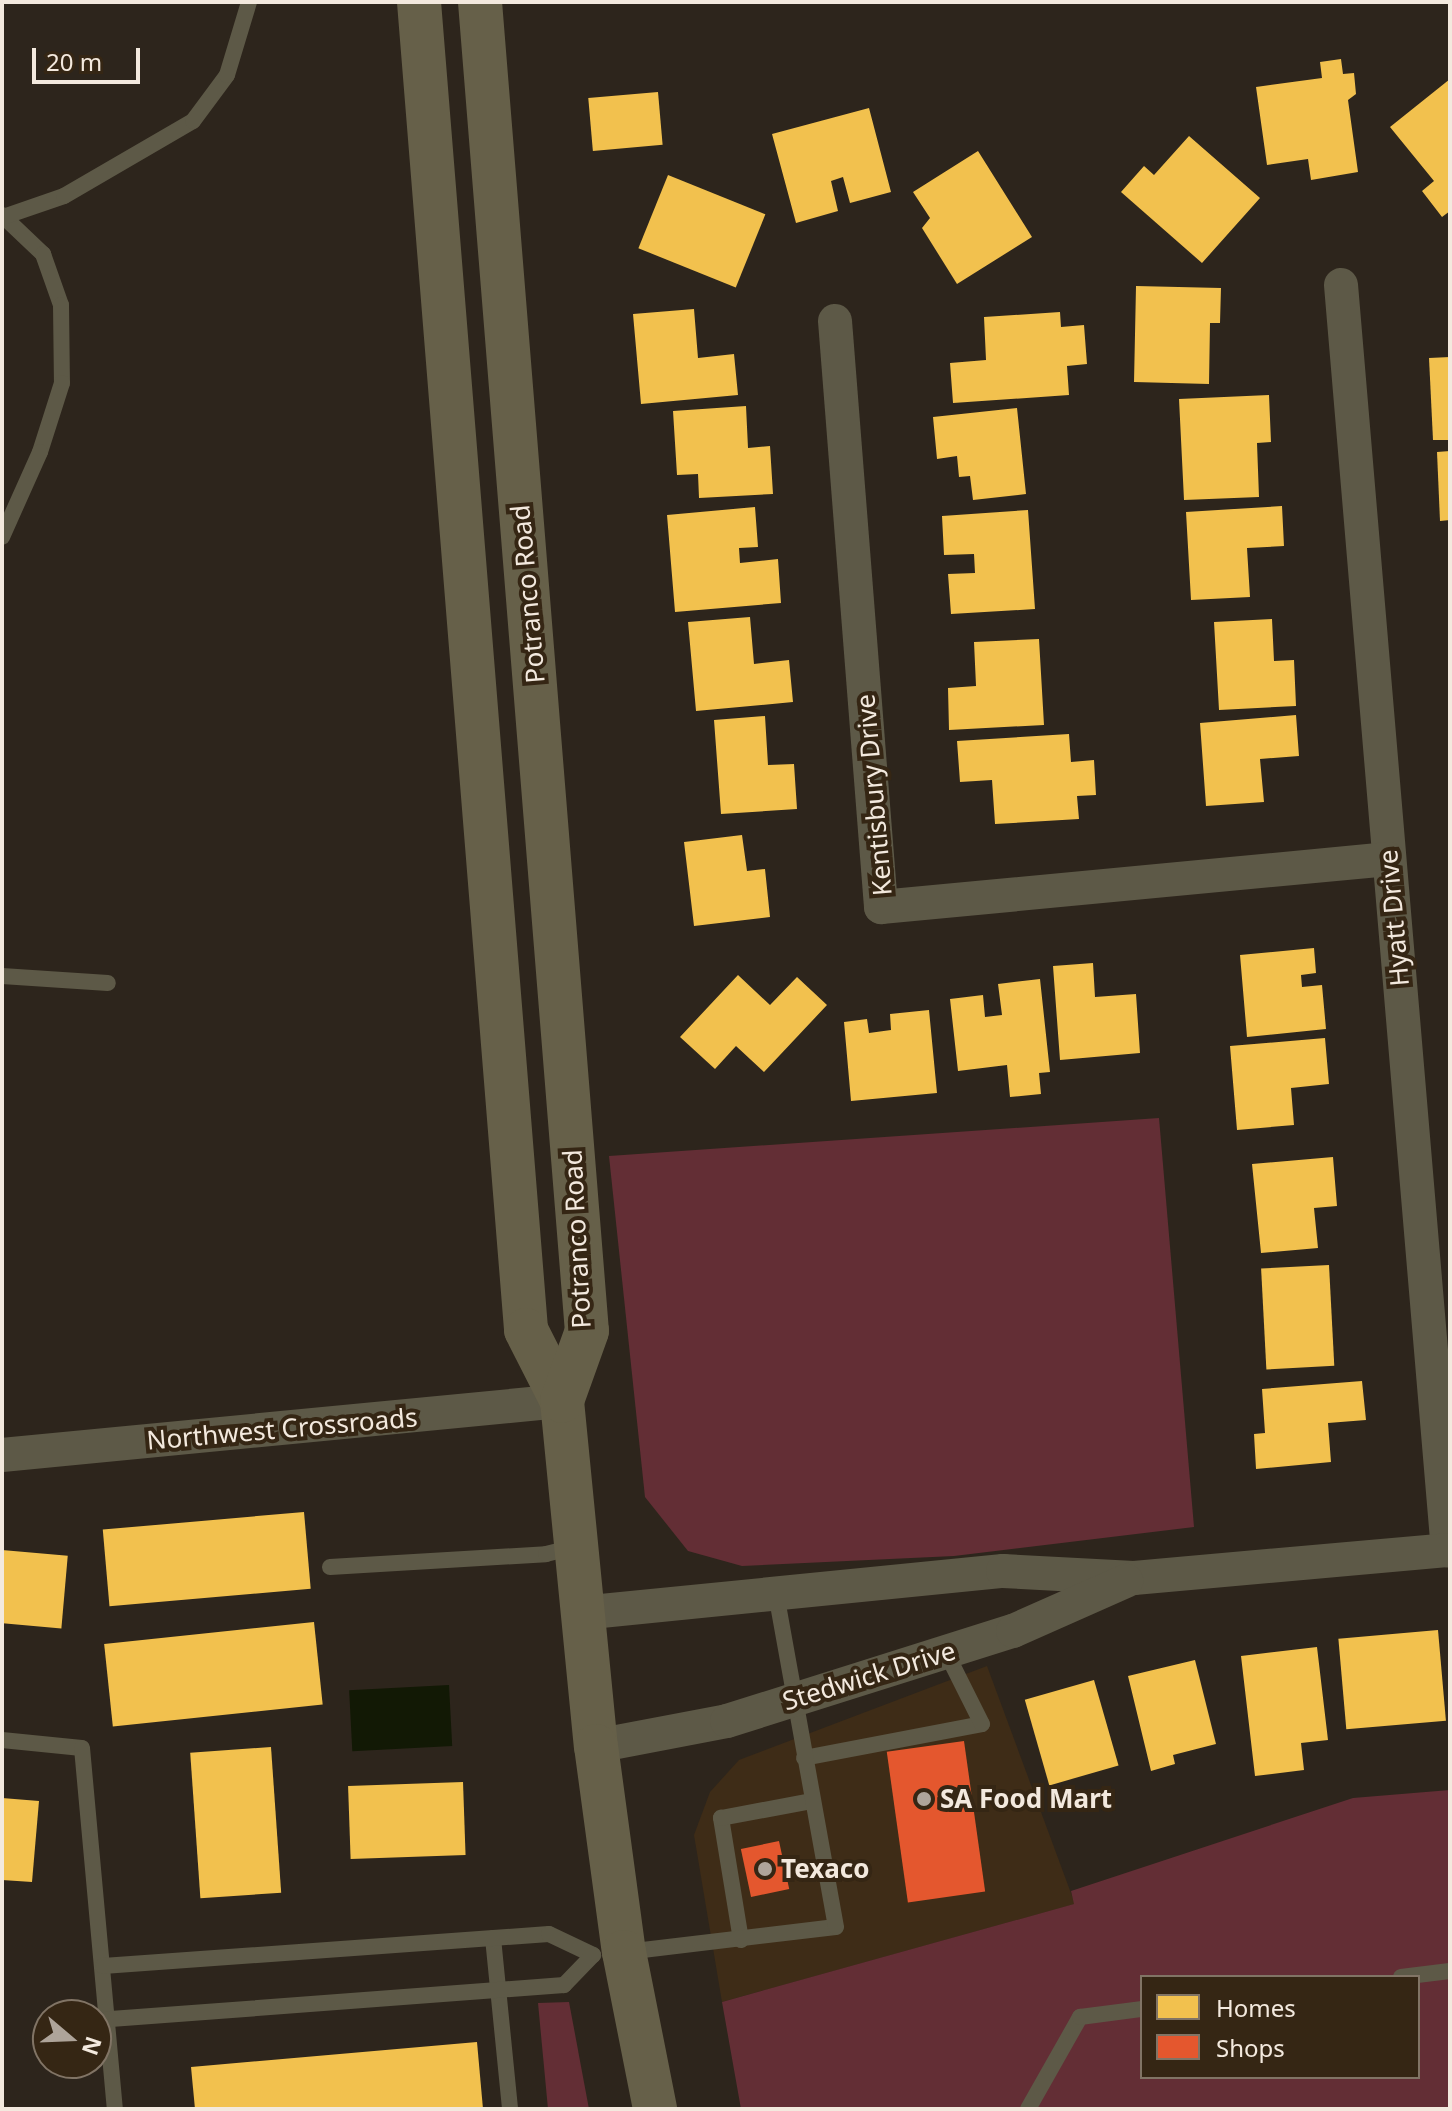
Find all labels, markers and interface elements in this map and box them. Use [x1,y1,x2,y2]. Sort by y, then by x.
scale bar [36,32,144,82]
text: 20 m [46,45,102,78]
street label: Potranco Road [505,503,551,685]
street label: Kentisbury Drive [850,693,898,897]
street label: Hyatt Drive [1372,848,1416,988]
street label: Potranco Road [557,1149,597,1329]
street label: Northwest Crossroads [145,1402,419,1456]
street label: Stedwick Drive [779,1635,959,1717]
place label: SA Food Mart [940,1783,1112,1815]
marker: SA Food Mart [915,1790,933,1808]
place label: Texaco [781,1853,869,1885]
marker: Texaco [756,1860,774,1878]
legend [1140,1975,1420,2079]
text: Homes [1216,1991,1296,2024]
north arrow [32,1999,112,2079]
text: Shops [1216,2031,1285,2064]
text: N [76,2033,110,2059]

